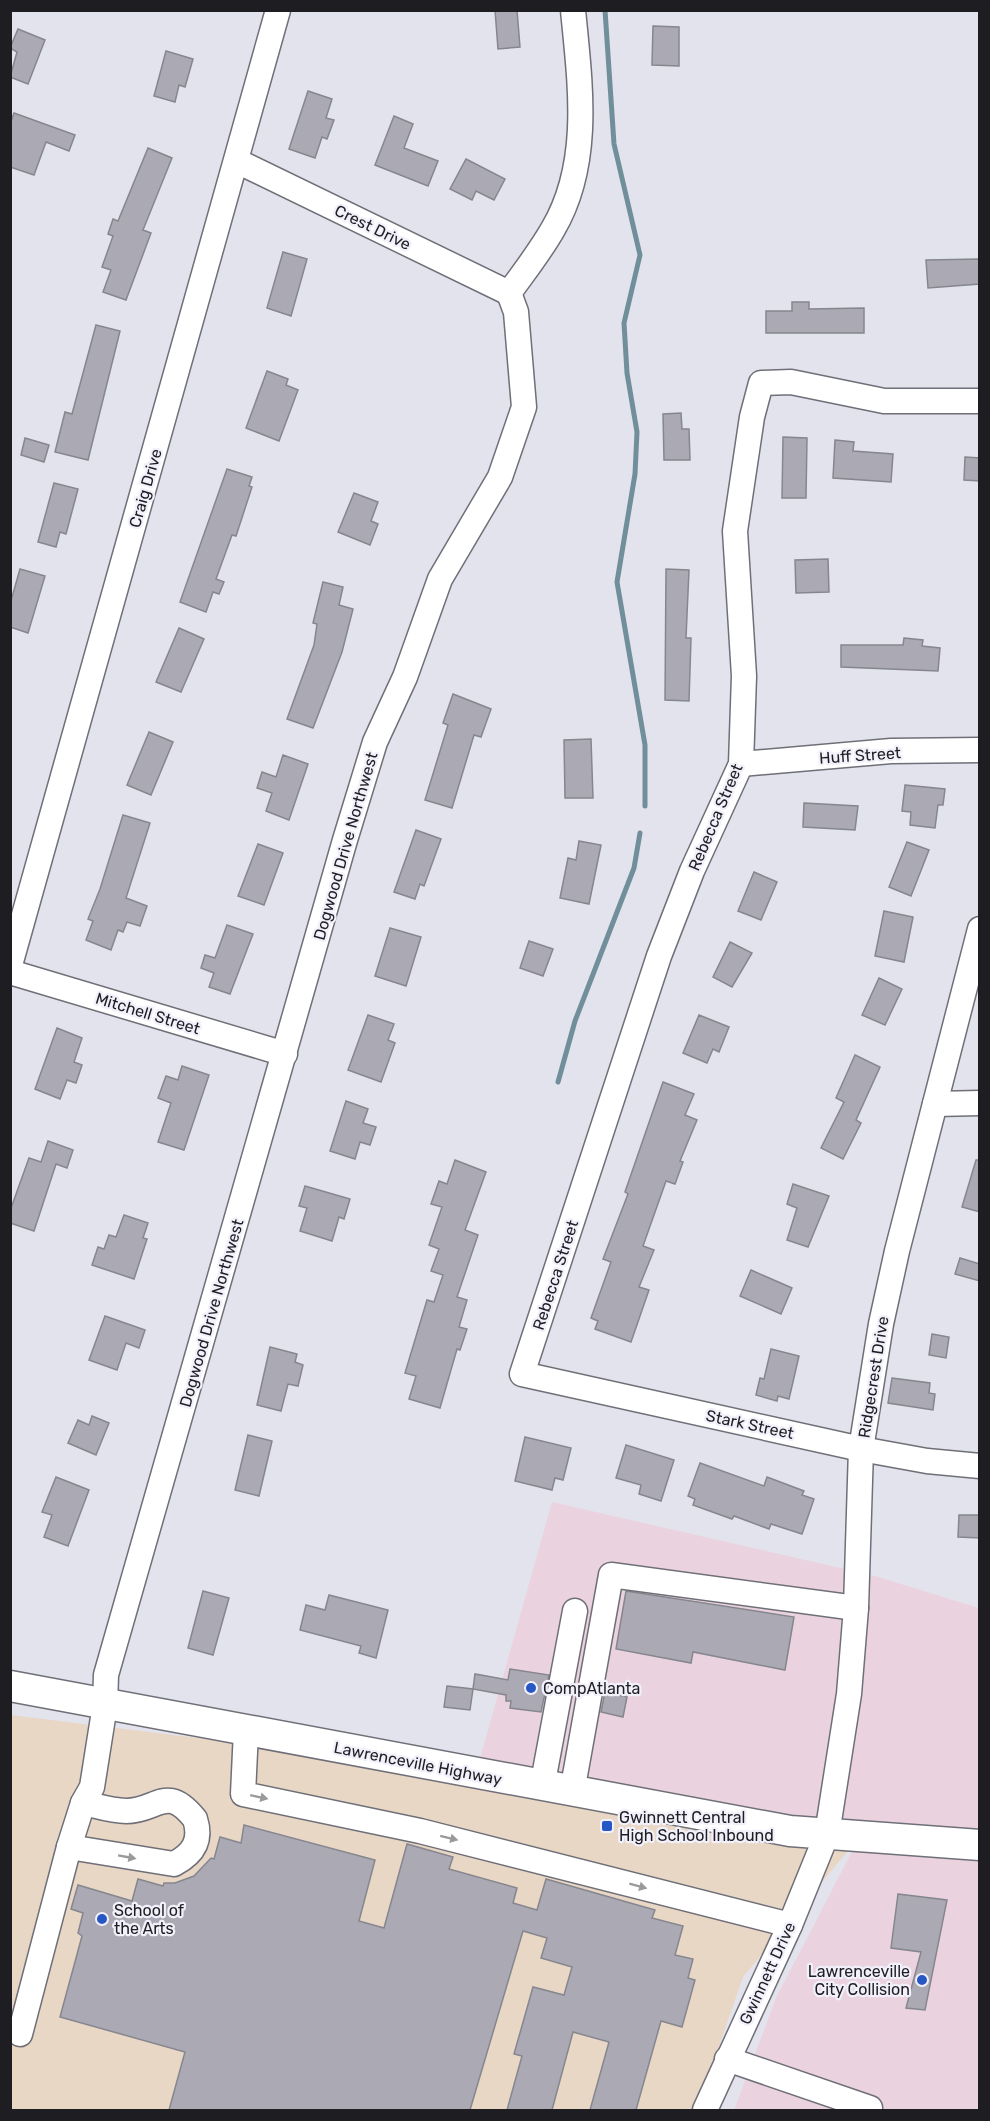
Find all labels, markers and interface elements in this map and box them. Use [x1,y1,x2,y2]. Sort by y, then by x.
street label: Crest Drive [332,201,414,254]
street label: Craig Drive [125,446,166,530]
street label: Huff Street [819,743,902,768]
street label: Dogwood Drive Northwest [309,750,381,942]
street label: Rebecca Street [684,761,747,874]
street label: Mitchell Street [93,989,202,1038]
street label: Dogwood Drive Northwest [175,1217,247,1409]
street label: Rebecca Street [529,1218,582,1333]
street label: Ridgecrest Drive [854,1315,892,1439]
street label: Stark Street [704,1406,796,1443]
place label: CompAtlanta [543,1679,640,1698]
marker: CompAtlanta [524,1681,538,1695]
street label: Lawrenceville Highway [332,1738,504,1789]
one-way arrow [249,1793,268,1802]
place label: Gwinnett Central High School Inbound [619,1808,774,1845]
marker: Gwinnett Central High School Inbound [600,1819,614,1833]
one-way arrow [440,1834,458,1844]
one-way arrow [118,1853,137,1862]
one-way arrow [629,1882,647,1891]
place label: School of the Arts [114,1901,185,1938]
marker: School of the Arts [95,1912,109,1926]
street label: Gwinnett Drive [735,1919,799,2027]
place label: Lawrenceville City Collision [808,1962,910,1999]
marker: Lawrenceville City Collision [915,1973,929,1987]

